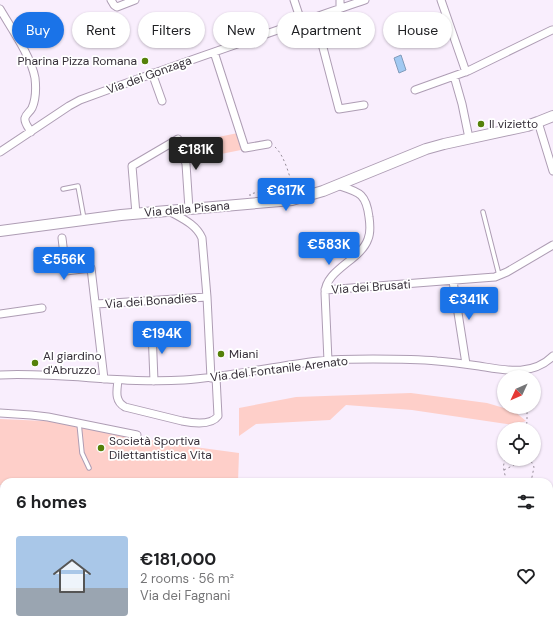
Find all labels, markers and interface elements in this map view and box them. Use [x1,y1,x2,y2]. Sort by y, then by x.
chip: Buy [12,12,64,48]
chip: Rent [72,12,130,48]
chip: Filters [138,12,205,48]
chip: New [213,12,269,48]
chip: Apartment [277,12,375,48]
chip: House [383,12,452,48]
street label: Via dei Gonzaga [104,52,194,98]
place label: Pharina Pizza Romana [18,53,137,69]
marker: Pharina Pizza Romana [140,56,150,66]
place label: Il vizietto [489,116,538,132]
marker: Il vizietto [476,119,486,129]
pin: €181K [168,137,224,171]
text: €181K [178,141,214,158]
pin: €617K [258,178,314,212]
text: €617K [267,182,305,199]
street label: Via della Pisana [144,197,230,221]
pin: €583K [301,232,357,266]
text: €583K [308,236,350,253]
pin: €556K [36,247,92,281]
text: €556K [42,251,86,268]
street label: Via dei Brusati [331,276,411,298]
pin: €341K [441,287,497,321]
street label: Via dei Bonadies [105,290,197,312]
text: €341K [449,291,489,308]
pin: €194K [134,321,190,355]
text: €194K [142,325,182,342]
place label: Miani [229,346,258,362]
place label: Al giardino d'Abruzzo [43,348,102,378]
marker: Miani [216,349,226,359]
street label: Via del Fontanile Arenato [209,353,349,385]
marker: Al giardino d'Abruzzo [30,358,40,368]
north arrow [497,370,541,414]
map controls [497,370,541,466]
button: locate [497,422,541,466]
place label: Società Sportiva Dilettantistica Vita [109,433,212,463]
marker: Società Sportiva Dilettantistica Vita [96,443,106,453]
text: 6 homes [16,491,87,513]
icon: filters [515,491,537,513]
text: €181,000 [140,548,216,570]
icon: home [48,552,96,600]
icon: heart [515,565,537,587]
text: 2 rooms · 56 m² [140,570,234,587]
text: Via dei Fagnani [140,587,230,604]

